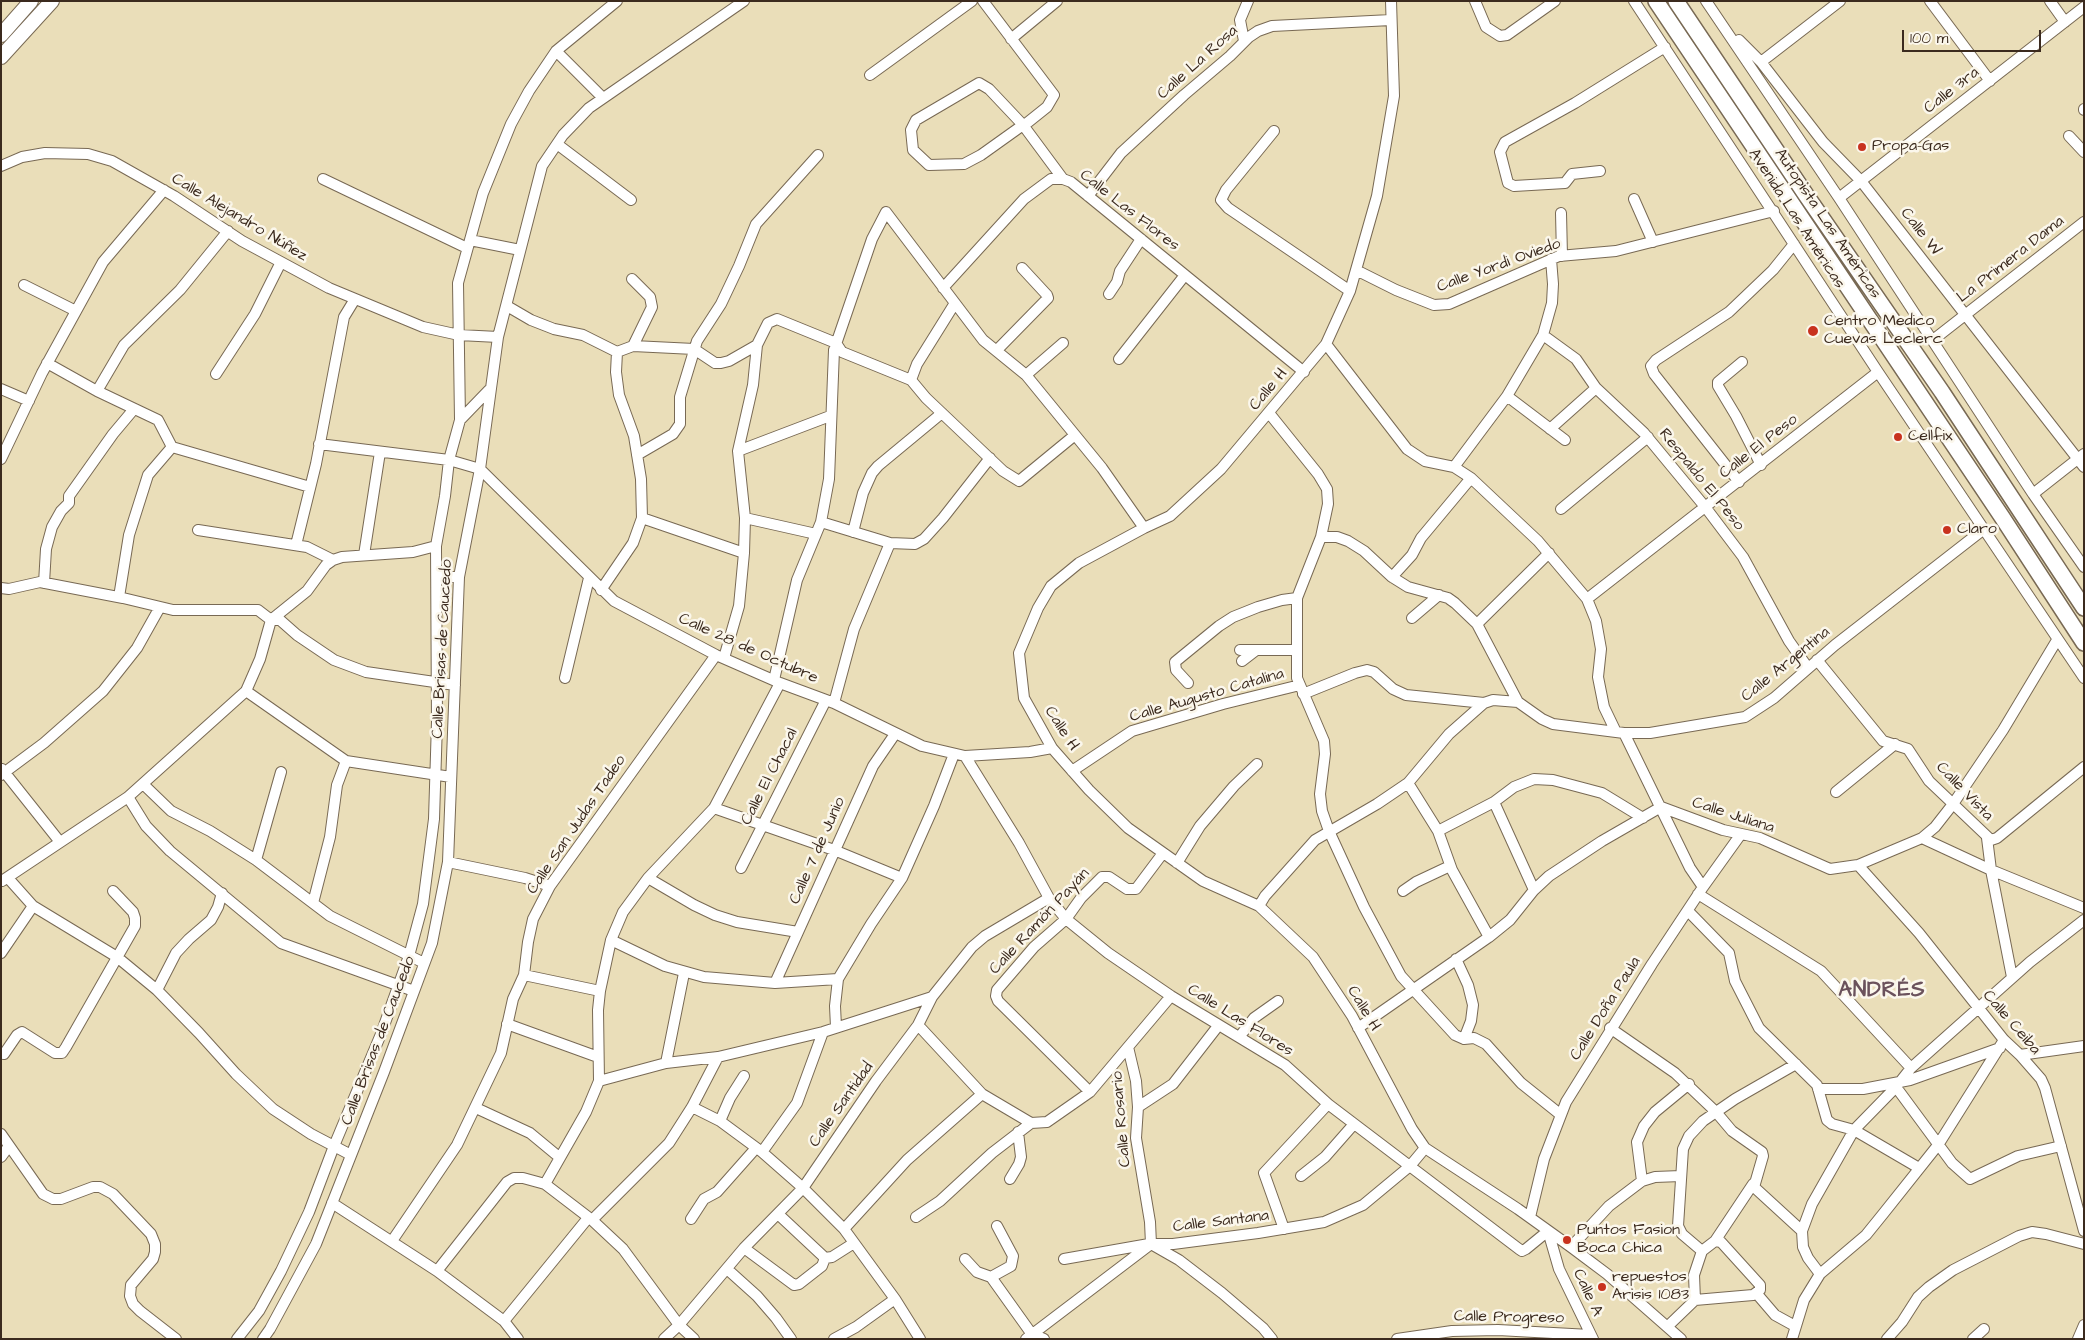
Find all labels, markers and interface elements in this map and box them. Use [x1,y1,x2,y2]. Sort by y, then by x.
scale bar [1905,20,2044,52]
street label: Calle La Rosa [1154,22,1242,104]
text: 100 m [1910,28,1949,49]
street label: Calle 3ra [1921,64,1983,118]
place label: Propa-Gas [1872,137,1949,157]
marker: Propa-Gas [1856,141,1868,153]
street label: Avenida Las Américas [1744,145,1848,293]
street label: Autopista Las Américas [1770,145,1884,303]
street label: Calle Las Flores [1075,166,1183,256]
street label: Calle Alejandro Núñez [168,170,310,266]
street label: Calle W [1896,205,1944,259]
street label: La Primera Dama [1954,212,2068,308]
street label: Calle Yordi Oviedo [1435,235,1563,297]
place label: Centro Medico Cuevas Leclerc [1824,312,1943,350]
marker: Centro Medico Cuevas Leclerc [1806,324,1820,338]
street label: Calle H [1246,365,1292,415]
street label: Calle El Peso [1716,411,1802,483]
street label: Respaldo El Peso [1654,425,1748,535]
place label: Cellfix [1908,427,1952,447]
marker: Cellfix [1892,431,1904,443]
place label: Claro [1957,520,1997,540]
marker: Claro [1941,524,1953,536]
street label: Calle Brisas de Caucedo [429,559,457,739]
street label: Calle 28 de Octubre [675,610,821,688]
street label: Calle Argentina [1738,623,1834,707]
street label: Calle Augusto Catalina [1128,665,1286,727]
street label: Calle H [1040,703,1082,755]
street label: Calle El Chacal [737,725,803,829]
street label: Calle San Judas Tadeo [523,752,631,898]
street label: Calle Vista [1931,758,1997,826]
street label: Calle Juliana [1689,794,1777,838]
street label: Calle 7 de Junio [786,795,850,907]
street label: Calle Ramón Payán [986,865,1094,979]
street label: Calle Brisas de Caucedo [338,954,420,1128]
street label: Calle Doña Paula [1566,954,1646,1064]
district label: ANDRÉS [1838,979,1926,1005]
street label: Calle Las Flores [1183,981,1297,1061]
street label: Calle H [1342,983,1384,1035]
street label: Calle Ceiba [1978,987,2044,1059]
street label: Calle Santidad [806,1059,878,1151]
street label: Calle Rosario [1108,1070,1136,1168]
street label: Calle Santana [1172,1207,1270,1237]
place label: Puntos Fasion Boca Chica [1577,1221,1680,1259]
marker: Puntos Fasion Boca Chica [1561,1234,1573,1246]
street label: Calle A [1568,1266,1606,1320]
place label: repuestos Arisis 1083 [1612,1268,1689,1306]
marker: repuestos Arisis 1083 [1596,1281,1608,1293]
street label: Calle Progreso [1454,1307,1564,1329]

